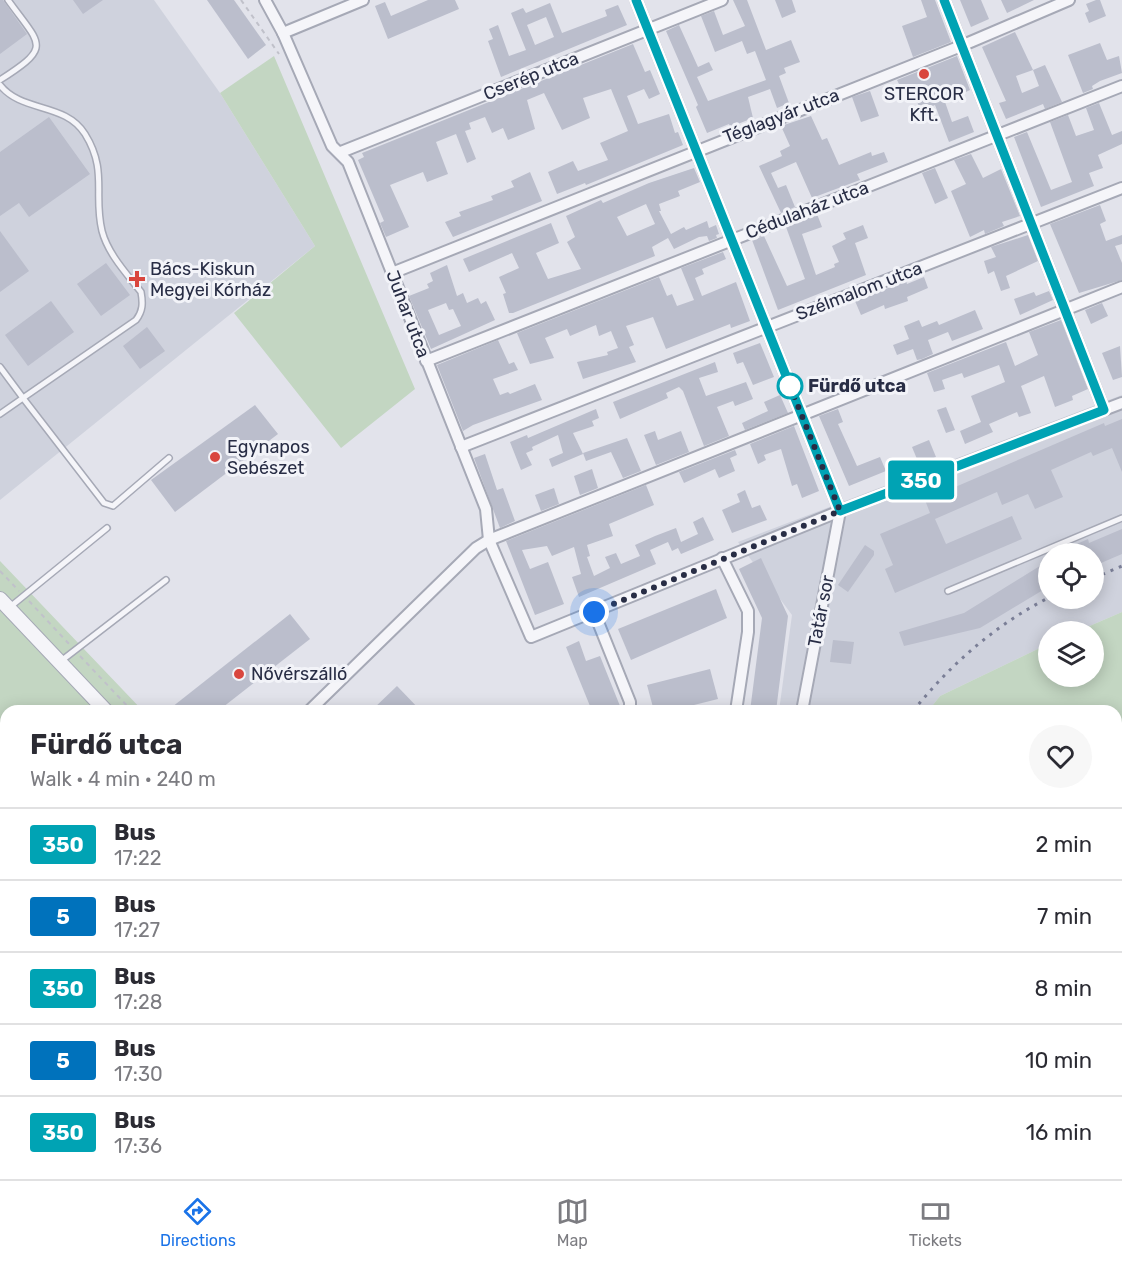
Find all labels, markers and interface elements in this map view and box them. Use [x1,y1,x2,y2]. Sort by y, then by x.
street label: Cserép utca [480,47,582,105]
marker: STERCOR Kft. [917,67,931,81]
place label: STERCOR Kft. [884,83,964,126]
street label: Téglagyár utca [720,84,842,148]
street label: Cédulaház utca [742,176,872,244]
street label: Szélmalom utca [793,257,925,325]
place label: Bács-Kiskun Megyei Kórház [150,258,271,301]
street label: Juhar utca [381,267,435,361]
marker: Bács-Kiskun Megyei Kórház [128,270,146,288]
marker: Fürdő utca [777,373,803,399]
place label: Fürdő utca [808,375,906,397]
place label: Egynapos Sebészet [227,436,310,479]
marker: Egynapos Sebészet [208,450,222,464]
line badge: 350 [886,460,956,500]
text: 350 [900,468,942,493]
map controls [1038,543,1104,687]
button: locate [1038,543,1104,609]
street label: Tatár sor [803,573,839,649]
your location [579,597,609,627]
button: layers [1038,621,1104,687]
place label: Nővérszálló [251,663,347,685]
marker: Nővérszálló [232,667,246,681]
button: heart [1029,725,1092,788]
text: Fürdő utca [30,728,183,761]
text: Walk · 4 min · 240 m [30,767,216,791]
text: Bus [114,819,156,846]
text: 2 min [1035,831,1092,858]
text: 350 [42,832,84,857]
text: 17:22 [114,846,161,870]
text: Bus [114,891,156,918]
text: 7 min [1037,903,1092,930]
text: 5 [56,904,70,929]
text: 17:27 [114,918,160,942]
text: Bus [114,963,156,990]
text: 8 min [1034,975,1092,1002]
text: 350 [42,976,84,1001]
text: 17:28 [114,990,162,1014]
text: Bus [114,1035,156,1062]
text: 10 min [1025,1047,1092,1074]
text: 5 [56,1048,70,1073]
text: 17:30 [114,1062,163,1086]
text: Bus [114,1107,156,1134]
text: 16 min [1026,1119,1092,1146]
text: 350 [42,1120,84,1145]
text: 17:36 [114,1134,162,1158]
tab: Directions [160,1195,236,1250]
tab: Map [556,1195,589,1250]
tab: Tickets [909,1195,962,1250]

